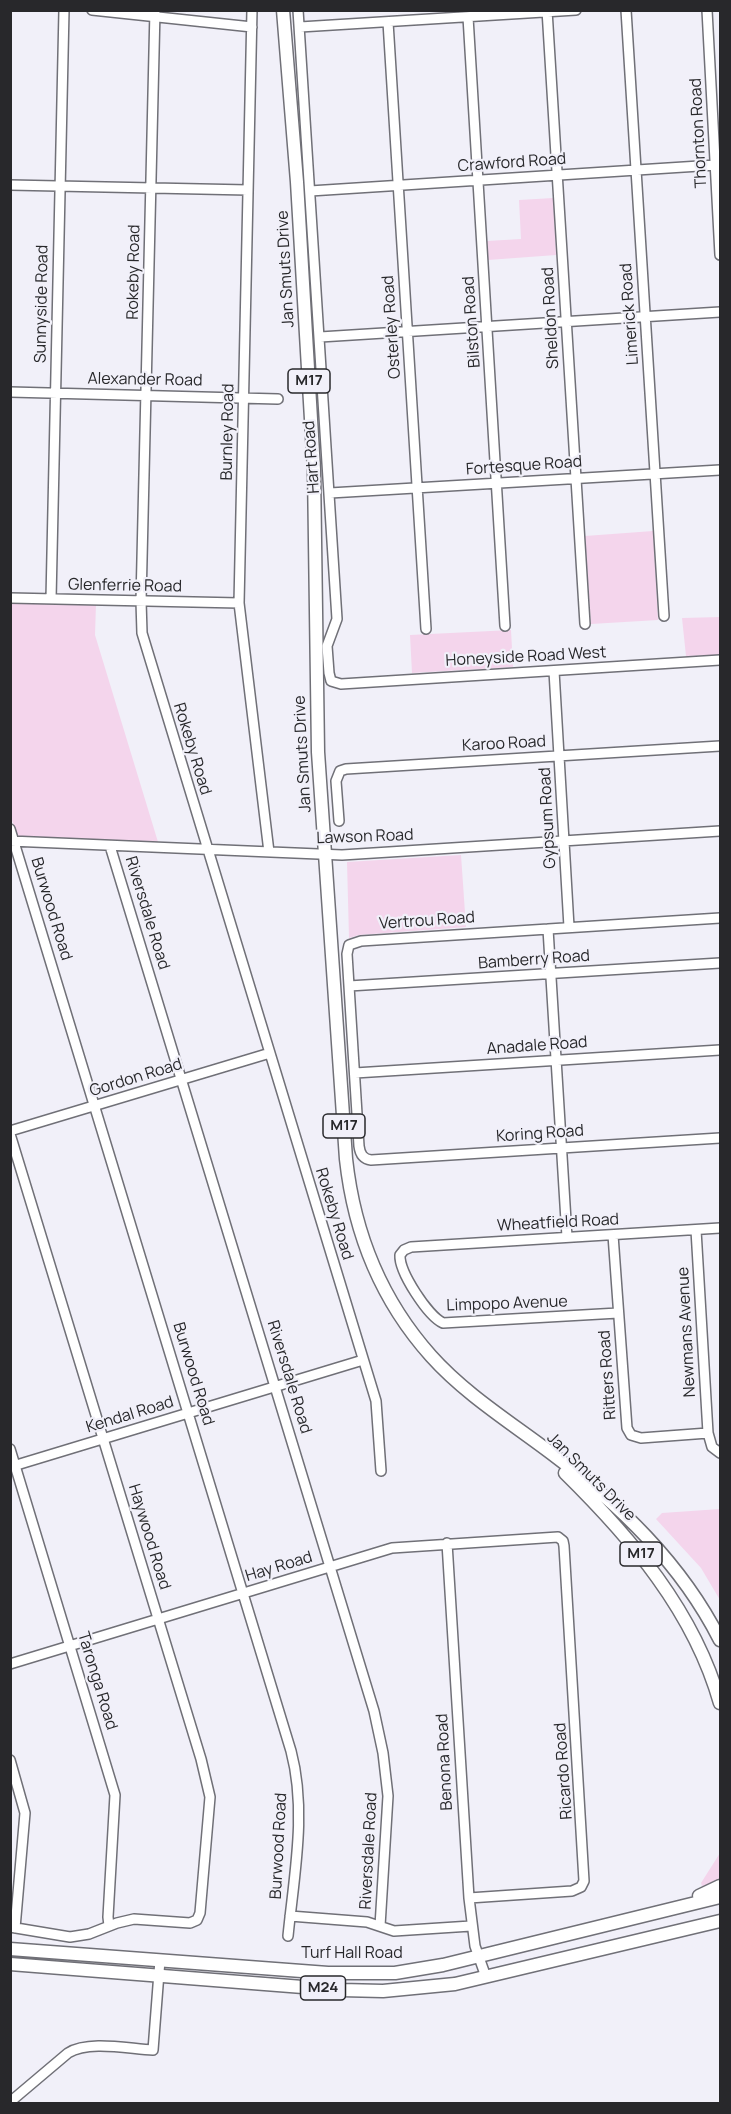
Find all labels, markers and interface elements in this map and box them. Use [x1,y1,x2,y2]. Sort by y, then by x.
street label: Thornton Road [687,78,711,188]
street label: Crawford Road [457,150,567,176]
street label: Jan Smuts Drive [273,210,299,328]
street label: Rokeby Road [124,224,144,320]
street label: Sunnyside Road [31,245,53,363]
street label: Limerick Road [617,262,643,366]
street label: Sheldon Road [539,267,563,369]
street label: Osterley Road [379,275,405,379]
street label: Bilston Road [459,276,485,368]
street label: Alexander Road [87,369,203,391]
road number: M17 [288,369,330,393]
street label: Burnley Road [218,383,238,481]
street label: Hart Road [300,420,324,494]
street label: Fortesque Road [465,452,583,480]
street label: Glenferrie Road [68,575,182,597]
street label: Honeyside Road West [445,643,607,671]
street label: Jan Smuts Drive [290,695,316,813]
street label: Rokeby Road [169,701,215,797]
street label: Karoo Road [462,732,546,756]
street label: Gypsum Road [536,767,560,869]
street label: Lawson Road [316,826,414,848]
street label: Riversdale Road [121,854,173,972]
street label: Burwood Road [26,855,76,963]
street label: Vertrou Road [378,908,476,934]
street label: Bamberry Road [477,947,591,973]
street label: Anadale Road [486,1033,588,1059]
street label: Gordon Road [87,1055,185,1101]
road number: M17 [323,1114,365,1138]
street label: Koring Road [495,1121,585,1147]
street label: Rokeby Road [311,1166,357,1262]
street label: Wheatfield Road [496,1210,620,1236]
street label: Newmans Avenue [674,1266,700,1398]
street label: Limpopo Avenue [446,1292,568,1316]
street label: Riversdale Road [263,1318,315,1436]
street label: Burwood Road [168,1320,218,1428]
street label: Ritters Road [595,1329,621,1421]
street label: Kendal Road [84,1393,176,1437]
street label: Jan Smuts Drive [543,1429,639,1525]
street label: Haywood Road [124,1482,174,1592]
road number: M17 [620,1542,662,1566]
street label: Hay Road [243,1548,315,1586]
street label: Taronga Road [73,1630,121,1732]
street label: Benona Road [433,1713,457,1811]
street label: Ricardo Road [551,1722,577,1820]
street label: Burwood Road [267,1792,291,1900]
street label: Riversdale Road [356,1792,382,1910]
street label: Turf Hall Road [301,1944,403,1964]
road number: M24 [300,1976,346,2000]

